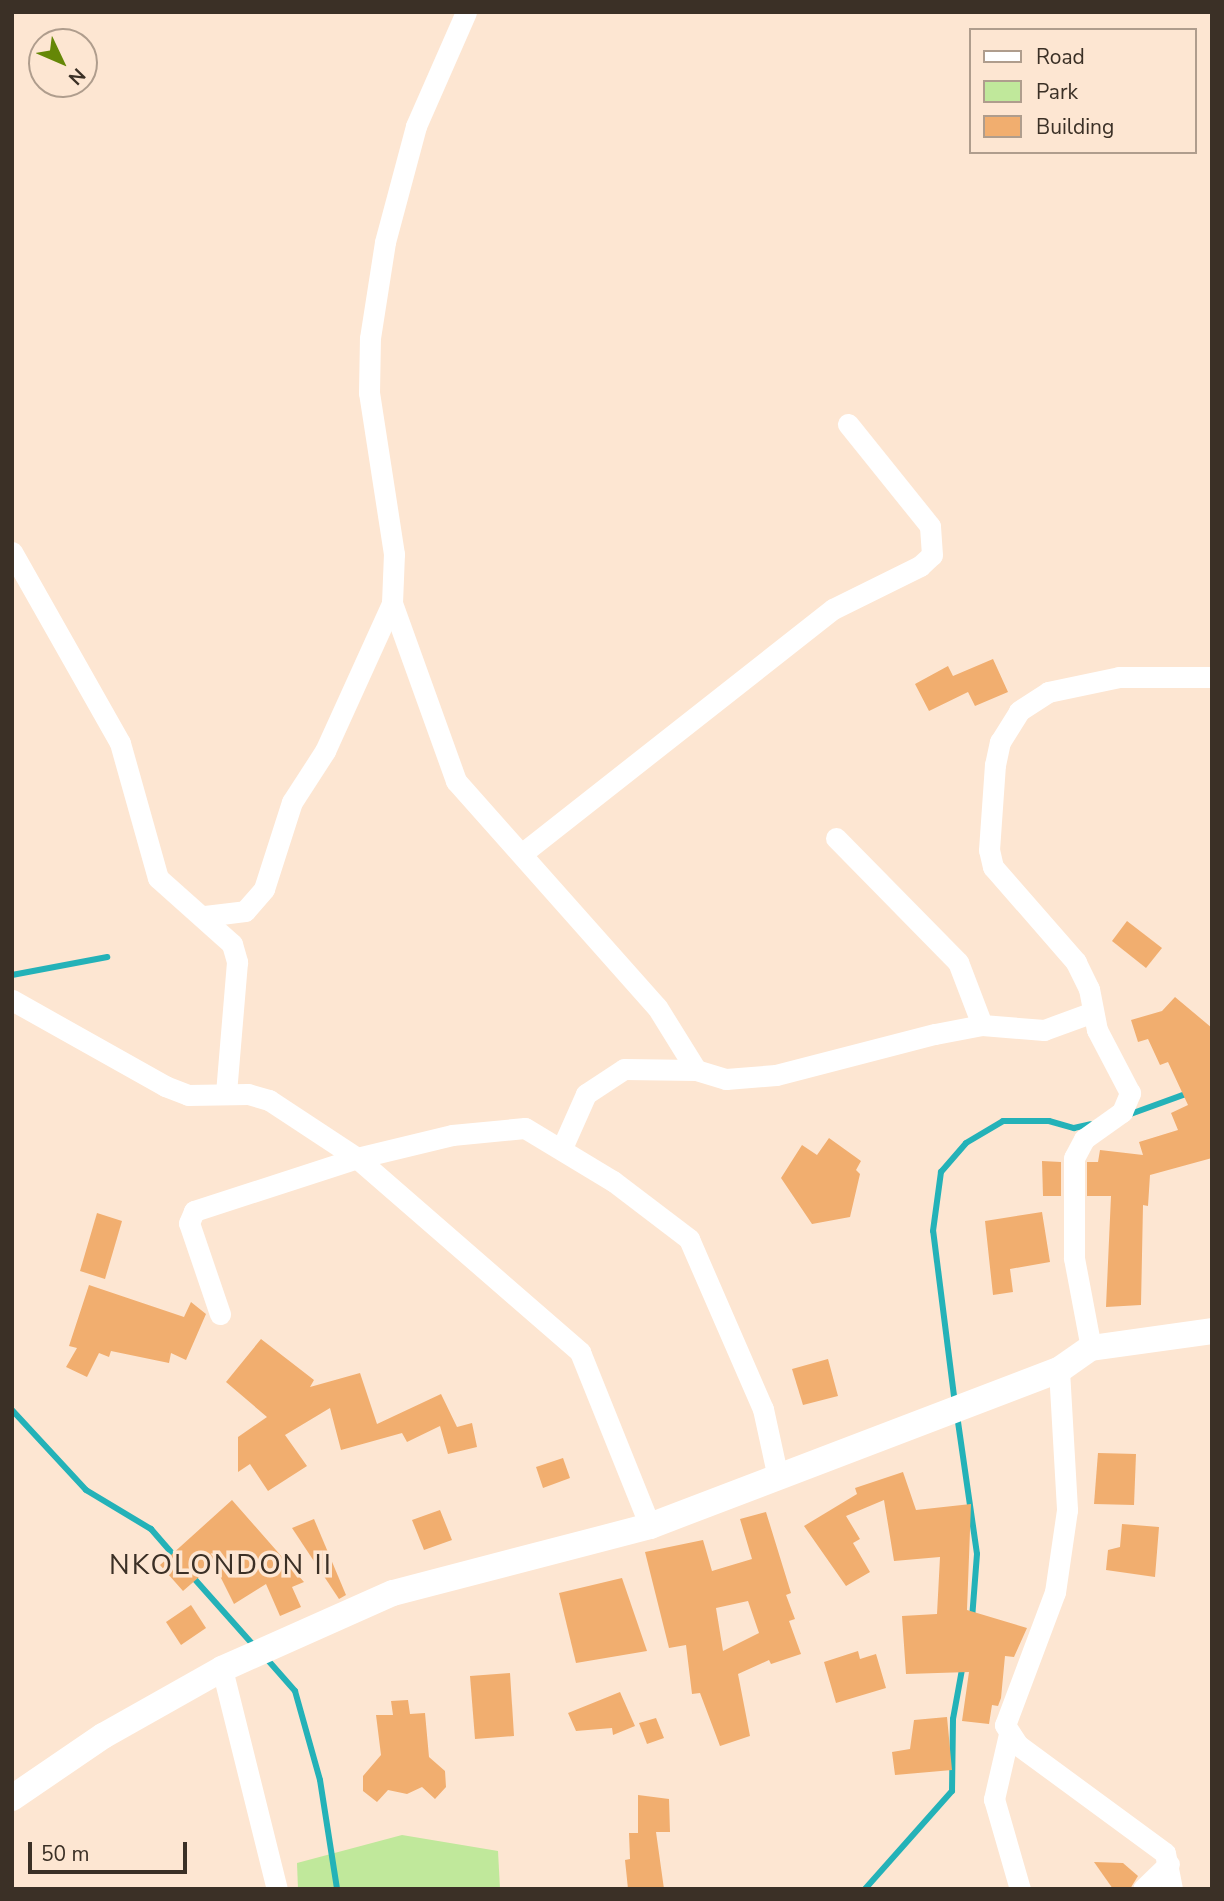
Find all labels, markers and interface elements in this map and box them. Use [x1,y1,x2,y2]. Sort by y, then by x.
north arrow [28,28,98,98]
legend [968,28,1196,154]
text: Road [1036,43,1085,71]
text: N [62,62,91,90]
text: Park [1036,78,1078,106]
text: Building [1036,113,1114,141]
district label: NKOLONDON II [111,1548,331,1582]
scale bar [32,1828,191,1872]
text: 50 m [41,1840,90,1868]

